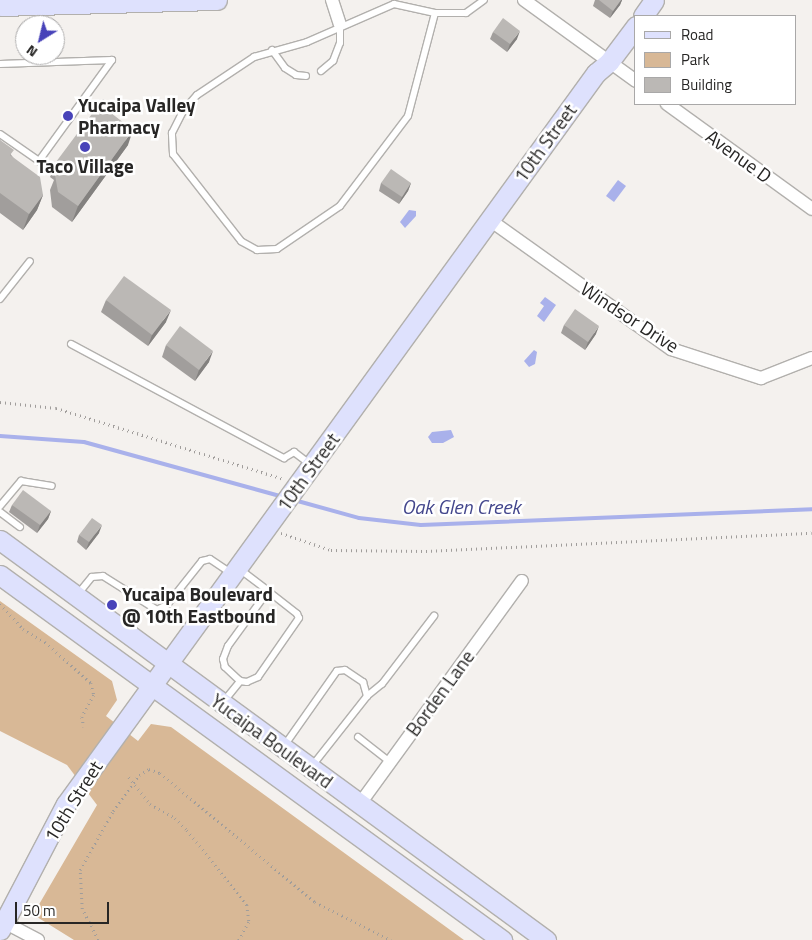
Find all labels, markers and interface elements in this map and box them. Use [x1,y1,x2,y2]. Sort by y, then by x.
north arrow [15,15,65,65]
legend [634,15,797,105]
text: Road [681,23,713,46]
text: N [21,40,42,63]
text: Park [681,48,710,71]
text: Building [681,73,732,96]
place label: Yucaipa Valley Pharmacy [78,94,195,138]
street label: 10th Street [509,99,581,187]
marker: Yucaipa Valley Pharmacy [62,110,74,122]
street label: Avenue D [702,124,776,188]
marker: Taco Village [79,141,91,153]
place label: Taco Village [36,155,134,177]
street label: Windsor Drive [577,277,683,357]
street label: 10th Street [272,428,344,516]
water label: Oak Glen Creek [402,494,520,518]
place label: Yucaipa Boulevard @ 10th Eastbound [122,583,276,627]
marker: Yucaipa Boulevard @ 10th Eastbound [106,599,118,611]
street label: Borden Lane [401,646,479,740]
street label: Yucaipa Boulevard [206,689,338,793]
street label: 10th Street [39,756,107,846]
scale bar [18,892,111,924]
text: 50 m [23,899,56,922]

